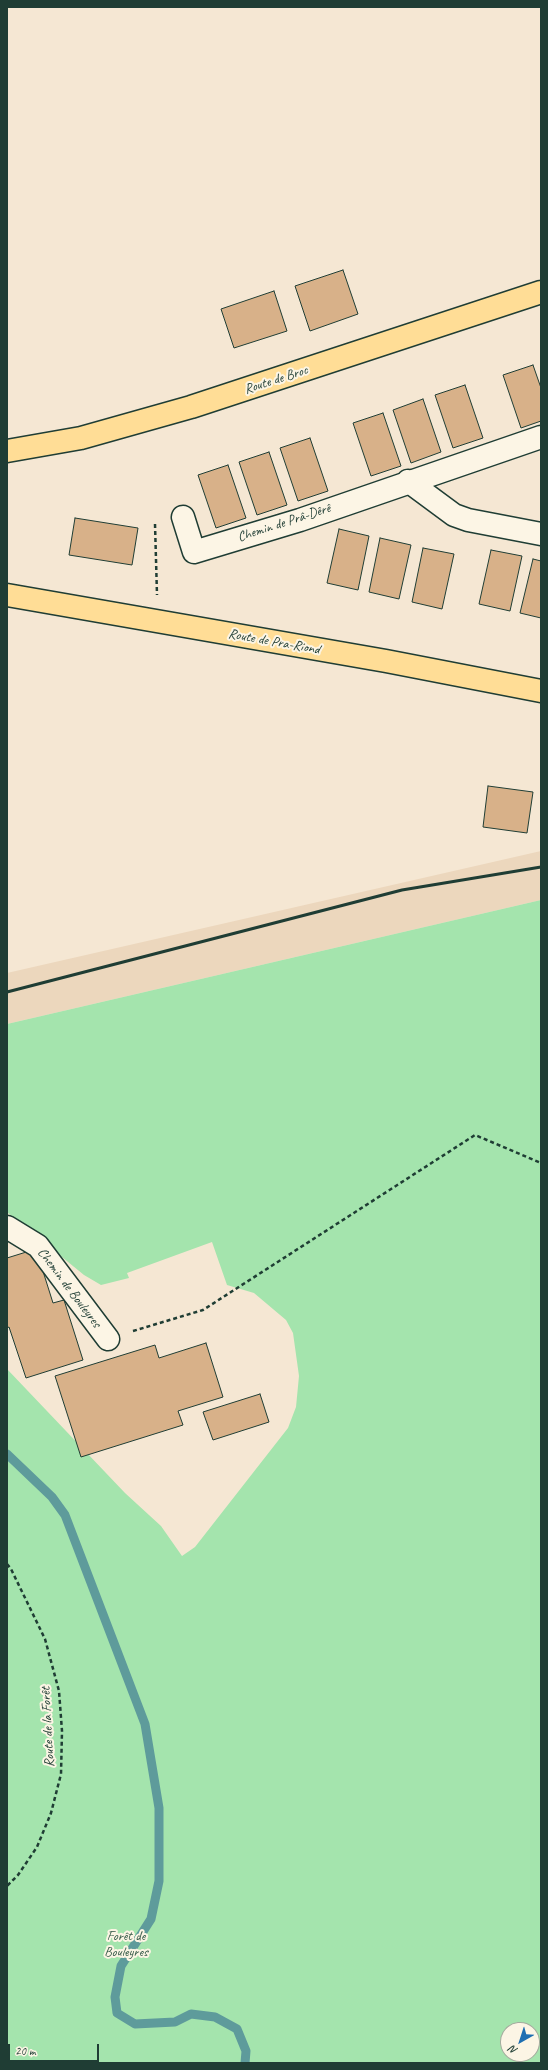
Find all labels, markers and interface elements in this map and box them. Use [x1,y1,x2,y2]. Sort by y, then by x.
street label: Route de Broc [242,362,310,398]
street label: Chemin de Prâ-Dêrê [236,500,332,546]
street label: Route de Pra-Riond [227,626,321,658]
street label: Chemin de Bouleyres [34,1245,104,1331]
street label: Route de la Forêt [38,1686,58,1768]
park label: Forêt de Bouleyres [104,1928,148,1960]
north arrow [500,2022,540,2062]
scale bar [10,2036,101,2062]
text: 20 m [15,2043,35,2059]
text: N [506,2043,520,2058]

